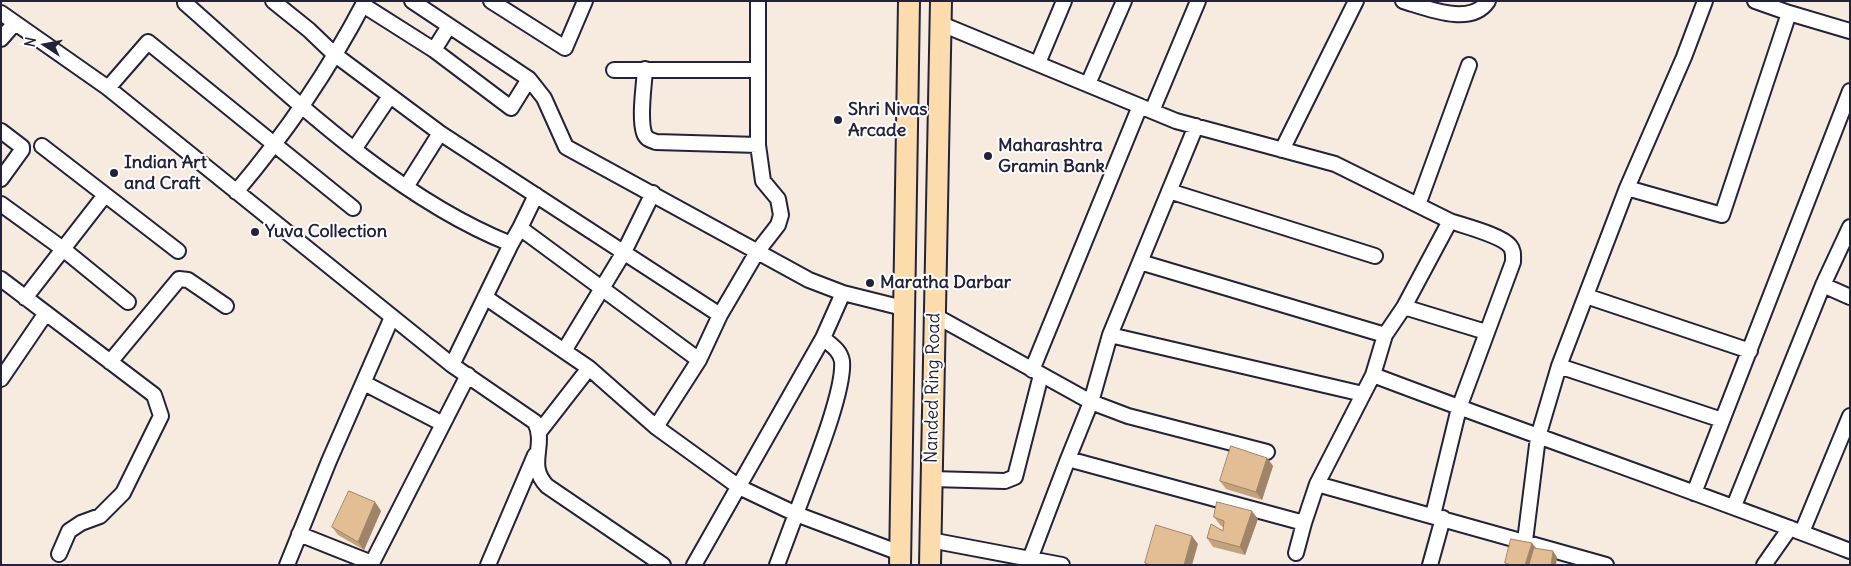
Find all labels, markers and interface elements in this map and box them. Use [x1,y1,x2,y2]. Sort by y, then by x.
north arrow [20,20,70,70]
text: N [21,36,40,49]
place label: Shri Nivas Arcade [848,99,928,142]
marker: Shri Nivas Arcade [832,114,844,126]
place label: Maharashtra Gramin Bank [998,135,1105,178]
marker: Maharashtra Gramin Bank [982,150,994,162]
place label: Indian Art and Craft [124,152,207,194]
marker: Indian Art and Craft [108,167,120,179]
place label: Yuva Collection [265,221,387,243]
marker: Yuva Collection [249,226,261,238]
place label: Maratha Darbar [880,272,1011,294]
marker: Maratha Darbar [864,277,876,289]
street label: Nanded Ring Road [921,313,945,463]

